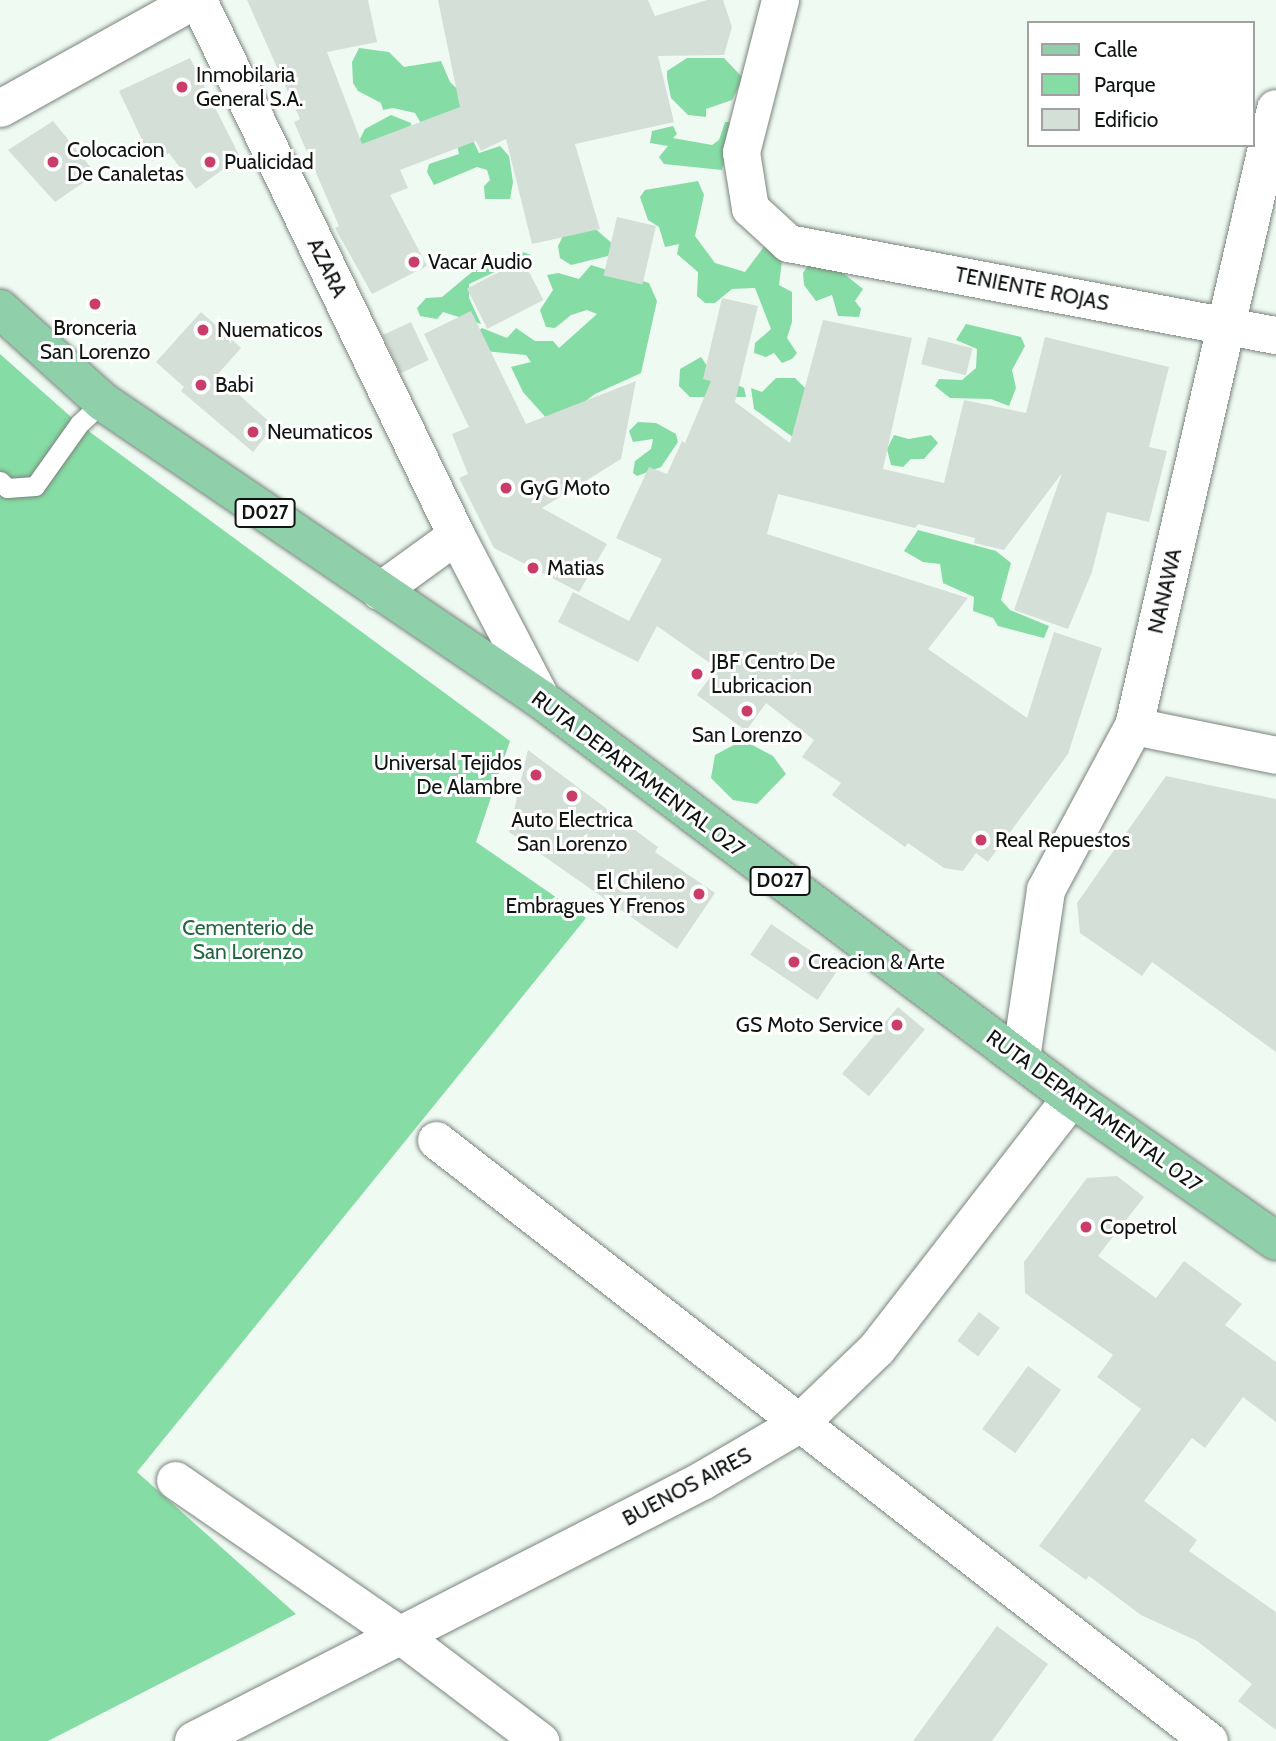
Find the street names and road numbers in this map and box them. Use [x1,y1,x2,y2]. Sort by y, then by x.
street label: AZARA [302,234,352,302]
street label: TENIENTE ROJAS [953,262,1111,316]
road number: D027 [233,498,296,528]
street label: NANAWA [1143,546,1187,636]
street label: RUTA DEPARTAMENTAL 027 [527,686,749,862]
road number: D027 [748,866,812,897]
street label: RUTA DEPARTAMENTAL 027 [981,1024,1207,1198]
street label: BUENOS AIRES [618,1443,756,1531]

